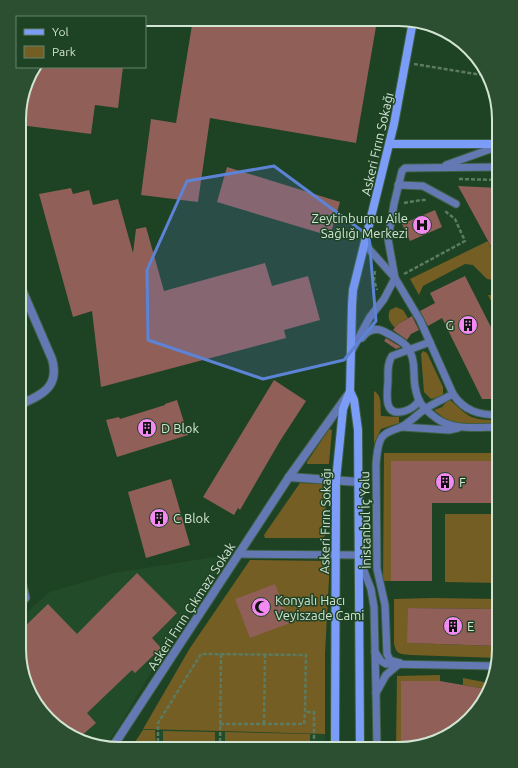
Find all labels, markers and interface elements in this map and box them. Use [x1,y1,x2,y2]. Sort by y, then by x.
legend [16,16,146,68]
text: Yol [52,25,69,38]
text: Park [52,45,76,58]
street label: Askeri Fırın Sokağı [358,91,396,197]
place label: Zeytinburnu Aile Sağlığı Merkezi [312,211,408,240]
hospital icon: Zeytinburnu Aile Sağlığı Merkezi [411,214,433,236]
building icon: G [457,314,479,336]
place label: G [445,318,454,332]
building icon: D Blok [136,417,158,439]
place label: D Blok [161,421,199,435]
street label: Askeri Fırın Sokağı [317,468,333,574]
street label: İnistanbul İç Yolu [356,471,373,569]
building icon: F [434,471,456,493]
place label: F [459,475,466,489]
building icon: C Blok [148,507,170,529]
place label: C Blok [173,511,210,525]
street label: Askeri Fırın Çıkmazı Sokak [144,539,238,672]
place label: Konyalı Hacı Veyiszade Cami [275,593,364,622]
mosque icon: Konyalı Hacı Veyiszade Cami [250,596,272,618]
building icon: E [442,615,464,637]
place label: E [467,619,474,633]

